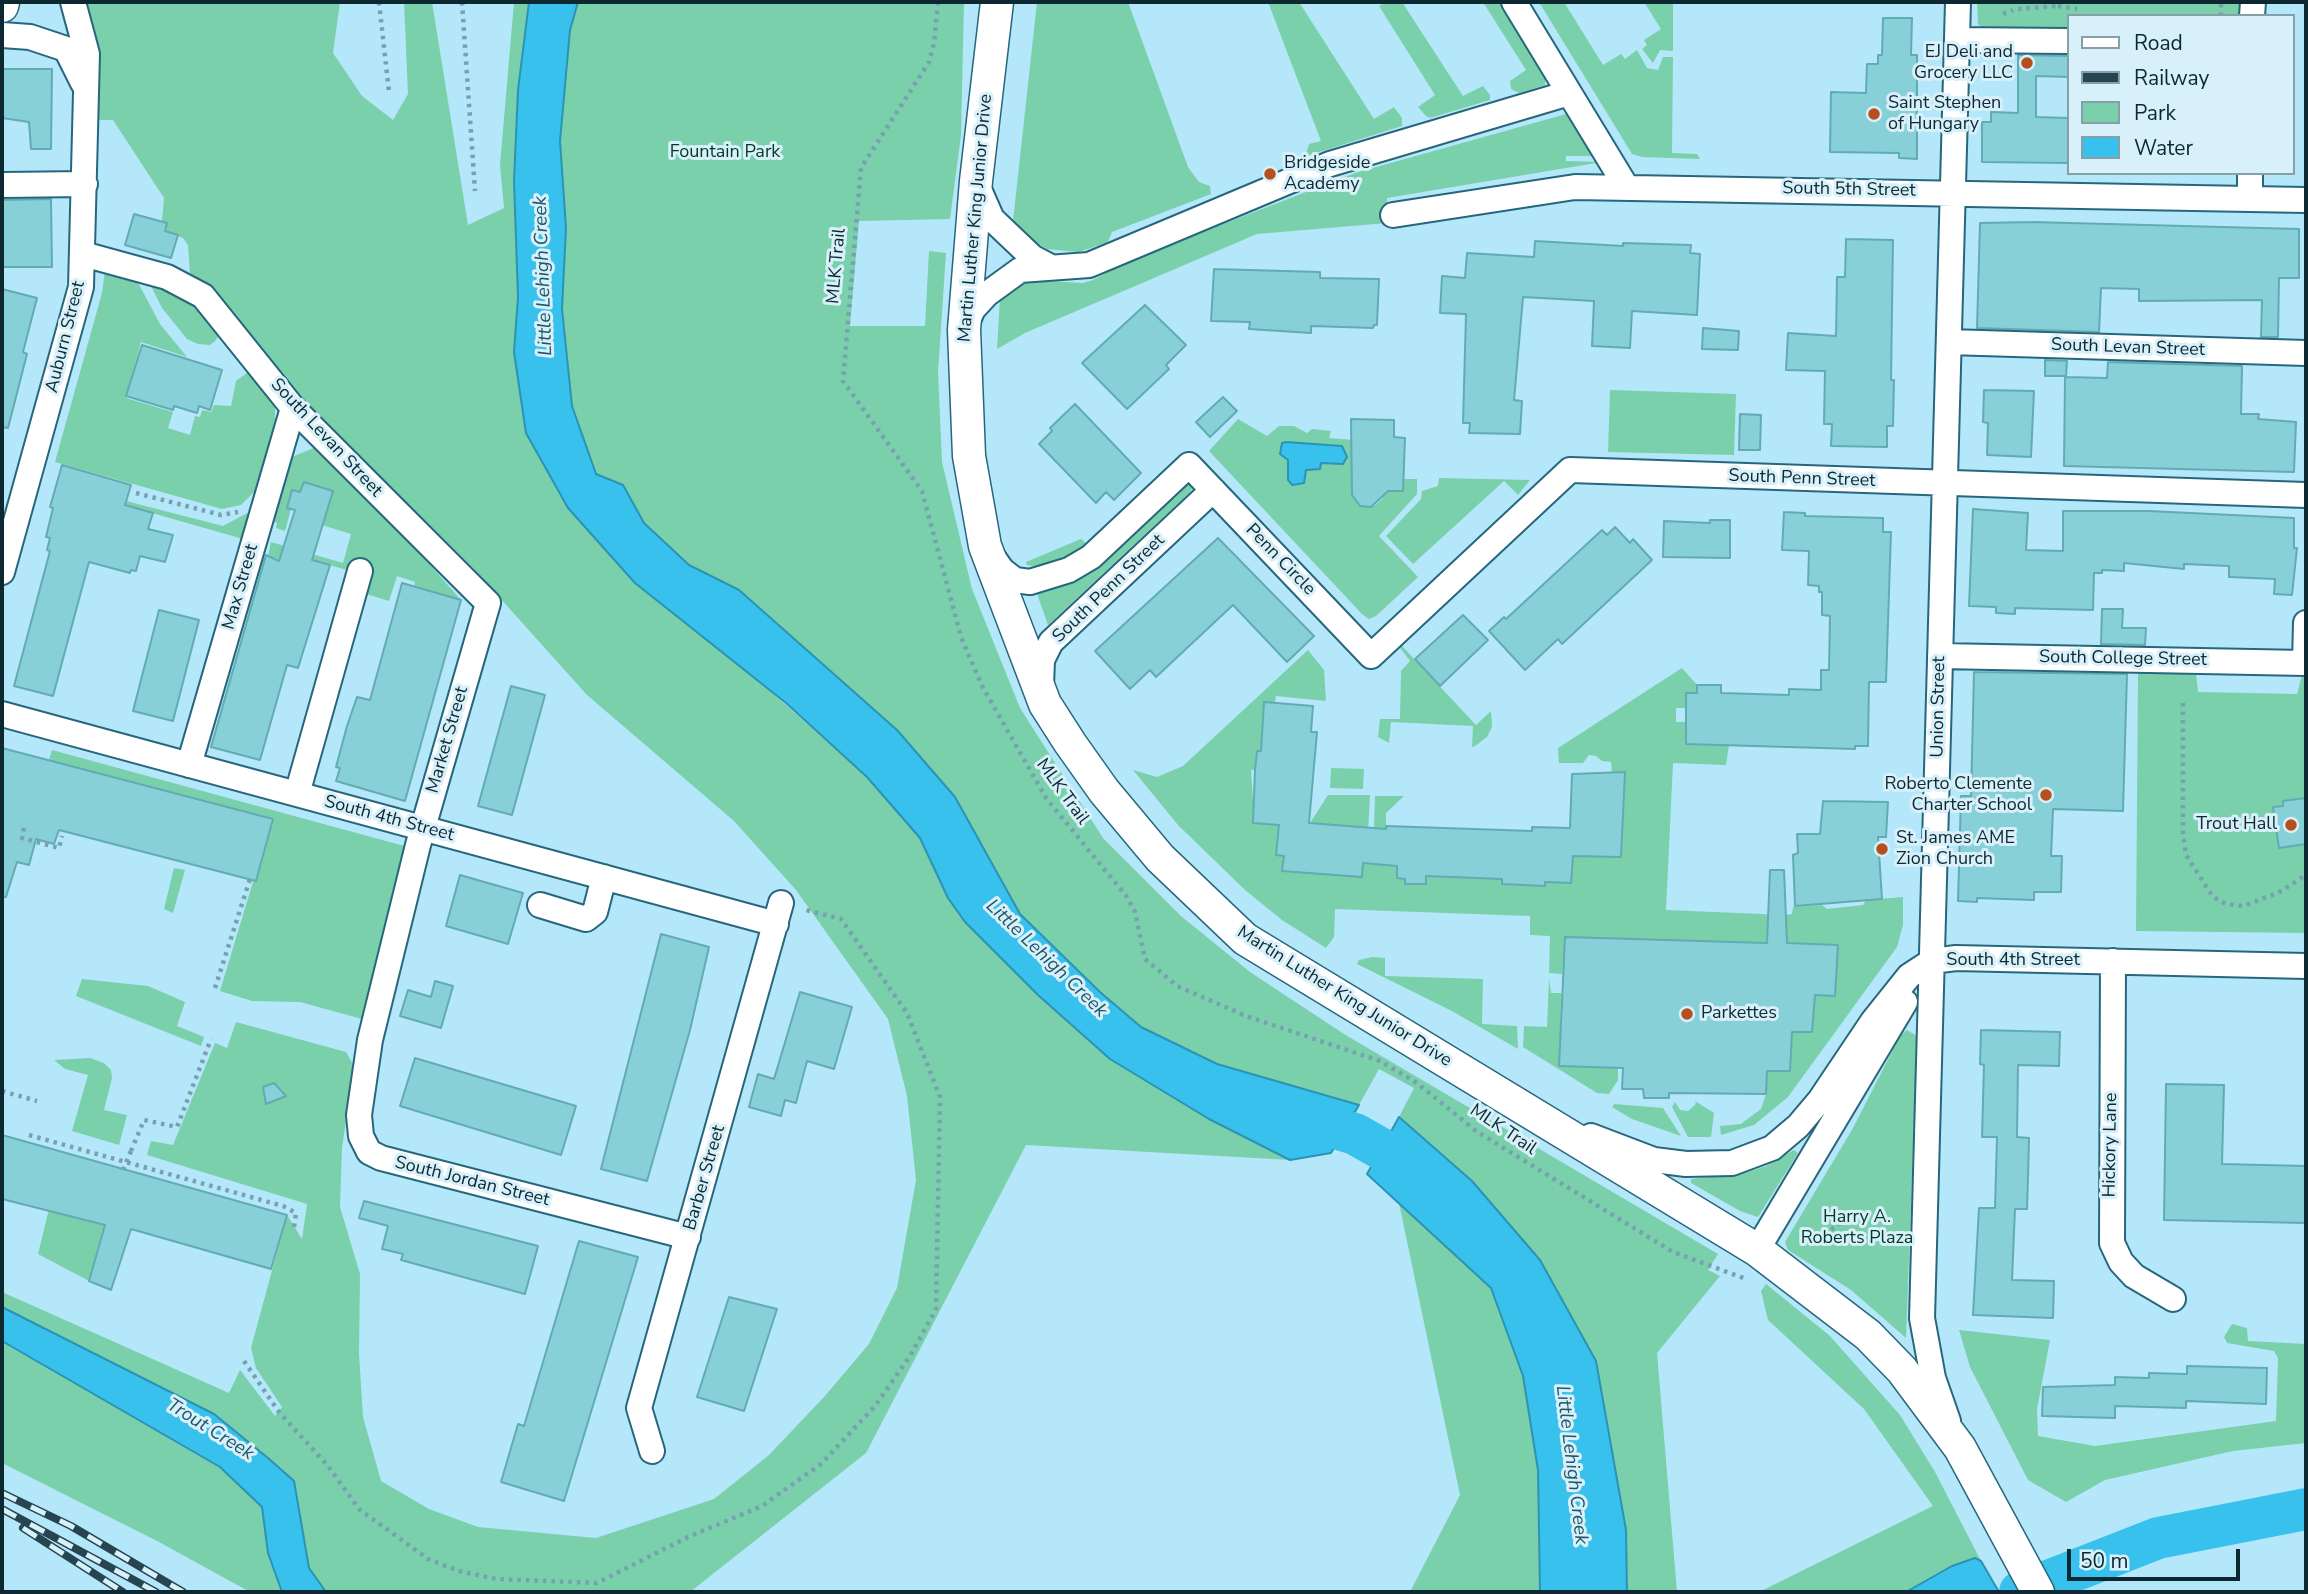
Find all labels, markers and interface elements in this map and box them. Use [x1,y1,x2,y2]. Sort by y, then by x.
legend [2066,14,2294,175]
text: Road [2134,29,2183,57]
place label: EJ Deli and Grocery LLC [1914,42,2013,84]
marker: EJ Deli and Grocery LLC [2019,55,2035,71]
text: Railway [2134,64,2209,92]
street label: Martin Luther King Junior Drive [954,93,998,343]
place label: Saint Stephen of Hungary [1888,93,2001,136]
text: Park [2134,99,2176,127]
marker: Saint Stephen of Hungary [1866,106,1882,122]
text: Water [2134,134,2193,162]
park label: Fountain Park [670,142,780,164]
place label: Bridgeside Academy [1284,153,1370,196]
marker: Bridgeside Academy [1262,166,1278,182]
street label: South 5th Street [1782,178,1916,202]
water label: Little Lehigh Creek [530,196,558,356]
street label: MLK Trail [823,227,851,305]
street label: Auburn Street [42,279,90,395]
street label: South Levan Street [2051,335,2205,361]
street label: South Levan Street [266,374,386,502]
street label: South Penn Street [1728,466,1876,492]
street label: Penn Circle [1240,520,1320,600]
street label: South Penn Street [1049,530,1169,648]
street label: Max Street [218,542,264,632]
street label: South College Street [2039,647,2207,671]
street label: Union Street [1927,656,1951,758]
street label: Market Street [422,684,474,796]
street label: MLK Trail [1031,755,1093,829]
place label: Roberto Clemente Charter School [1884,774,2032,816]
marker: Roberto Clemente Charter School [2038,787,2054,803]
street label: South 4th Street [322,791,456,847]
place label: Trout Hall [2196,814,2277,836]
marker: Trout Hall [2283,817,2299,833]
place label: St. James AME Zion Church [1896,828,2015,870]
marker: St. James AME Zion Church [1874,841,1890,857]
water label: Little Lehigh Creek [981,895,1111,1023]
street label: Martin Luther King Junior Drive [1233,922,1455,1072]
street label: South 4th Street [1946,950,2080,972]
place label: Parkettes [1701,1003,1777,1025]
marker: Parkettes [1679,1006,1695,1022]
street label: Hickory Lane [2099,1092,2123,1198]
street label: MLK Trail [1465,1100,1541,1160]
street label: Barber Street [680,1123,730,1233]
street label: South Jordan Street [392,1152,552,1212]
park label: Harry A. Roberts Plaza [1801,1207,1913,1250]
water label: Little Lehigh Creek [1550,1384,1592,1546]
water label: Trout Creek [162,1394,258,1466]
scale bar [2070,1534,2243,1578]
text: 50 m [2080,1547,2129,1575]

